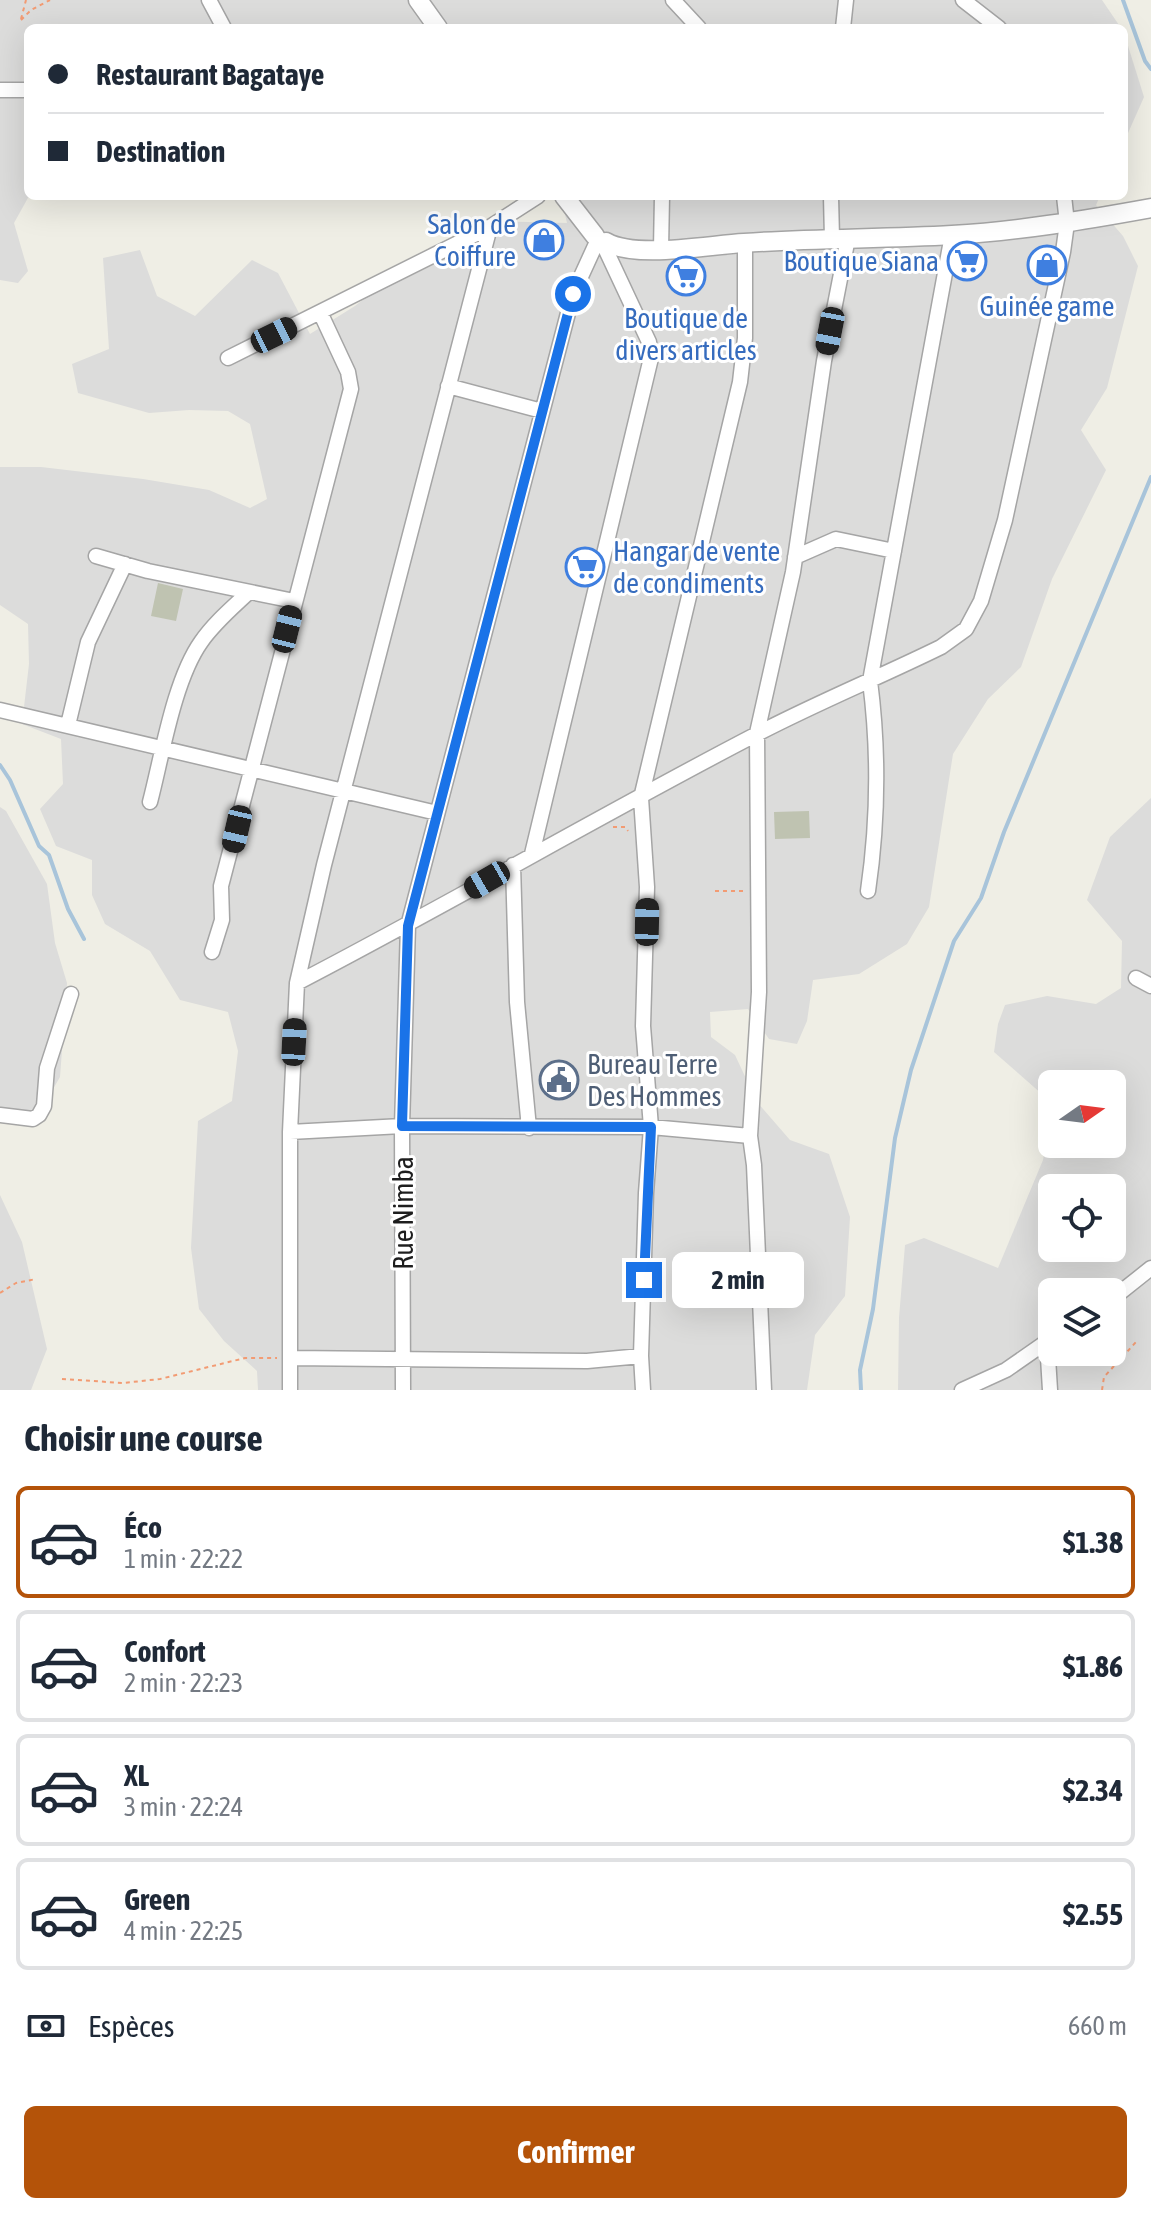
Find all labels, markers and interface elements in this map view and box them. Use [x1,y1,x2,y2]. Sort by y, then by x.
text: Restaurant Bagataye [96,57,324,91]
text: Destination [96,134,225,168]
place label: Salon de Coiffure [428,208,516,272]
shop icon: Salon de Coiffure [523,219,565,261]
supermarket icon: Boutique Siana [946,240,988,282]
shop icon: Guinée game [1026,244,1068,286]
place label: Boutique Siana [783,245,939,277]
supermarket icon: Boutique de divers articles [665,255,707,297]
route start [555,276,591,312]
place label: Guinée game [980,290,1114,322]
place label: Boutique de divers articles [615,302,757,366]
car [814,305,846,357]
car [247,314,301,356]
place label: Hangar de vente de condiments [613,535,780,599]
supermarket icon: Hangar de vente de condiments [564,546,606,588]
car [270,603,304,655]
car [220,803,254,855]
car [460,858,514,902]
car [635,898,659,946]
car [281,1017,307,1067]
place label: Bureau Terre Des Hommes [587,1048,721,1112]
public building icon: Bureau Terre Des Hommes [538,1059,580,1101]
north arrow [1038,1070,1126,1158]
map controls [1038,1070,1126,1366]
street label: Rue Nimba [387,1156,419,1270]
button: locate [1038,1174,1126,1262]
callout: 2 min [672,1252,804,1308]
route end [626,1262,662,1298]
text: 2 min [711,1265,765,1295]
button: layers [1038,1278,1126,1366]
text: Choisir une course [24,1417,263,1459]
icon: car [28,1506,100,1578]
text: Éco [124,1510,162,1544]
text: $1.38 [1063,1525,1123,1559]
text: 1 min · 22:22 [124,1544,243,1574]
icon: car [28,1630,100,1702]
text: Confort [124,1634,206,1668]
text: $1.86 [1063,1649,1123,1683]
text: 2 min · 22:23 [124,1668,243,1698]
icon: car [28,1754,100,1826]
text: XL [124,1758,149,1792]
text: $2.34 [1063,1773,1123,1807]
text: 3 min · 22:24 [124,1792,243,1822]
icon: car [28,1878,100,1950]
text: Green [124,1882,190,1916]
text: $2.55 [1063,1897,1123,1931]
text: 4 min · 22:25 [124,1916,243,1946]
icon: cash [24,2004,68,2048]
text: Espèces [88,2009,174,2043]
text: 660 m [1068,2011,1127,2041]
button: Confirmer [24,2106,1127,2198]

